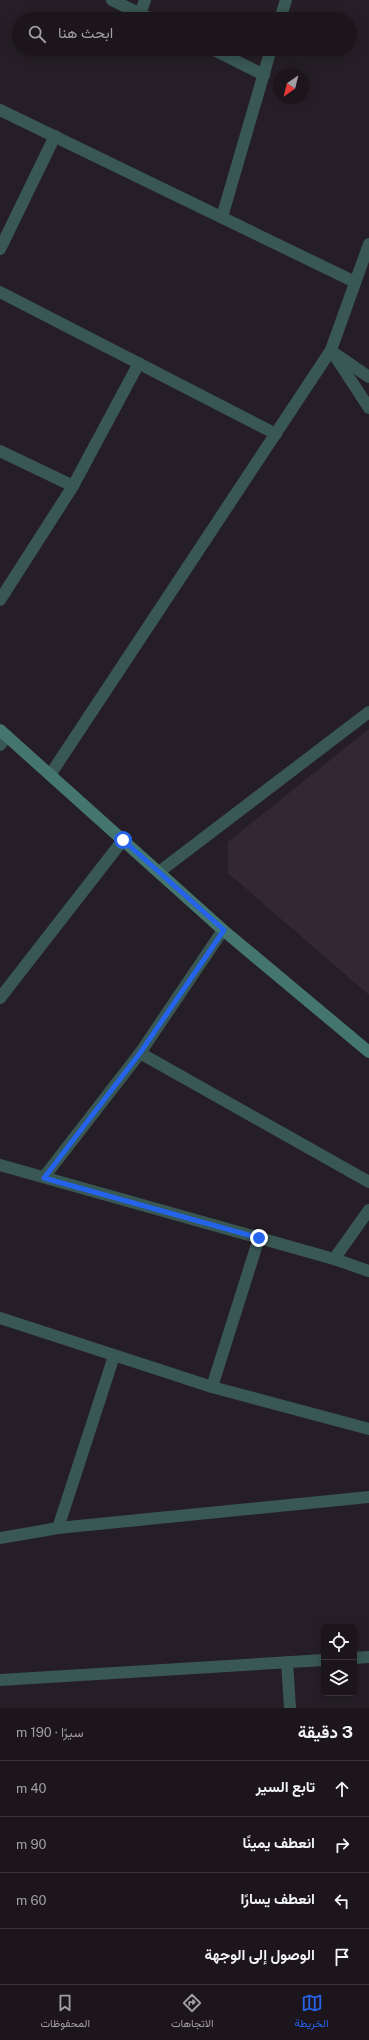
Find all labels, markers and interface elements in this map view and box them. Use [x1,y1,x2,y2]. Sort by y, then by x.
search box [12,12,357,56]
icon: search [26,23,48,45]
text: ابحث هنا [58,24,113,41]
north arrow [273,68,309,104]
route start [114,831,132,849]
route end [250,1229,268,1247]
map controls [321,1624,357,1696]
button: locate [321,1624,357,1660]
button: layers [321,1660,357,1696]
text: 3 دقيقة [298,1722,353,1742]
text: سيرًا · 190 m [16,1725,83,1740]
text: تابع السير [256,1778,315,1795]
icon: ahead [331,1778,353,1800]
text: 40 m [16,1781,47,1796]
text: انعطف يمينًا [242,1834,315,1851]
icon: right [331,1834,353,1856]
text: 90 m [16,1837,46,1852]
text: انعطف يسارًا [241,1890,315,1907]
icon: left [331,1890,353,1912]
text: 60 m [16,1893,46,1908]
text: الوصول إلى الوجهة [205,1946,315,1963]
icon: arrive [331,1946,353,1968]
tab: المحفوظات [40,1992,90,2033]
tab: الاتجاهات [171,1992,214,2033]
tab: الخريطة [295,1992,329,2033]

